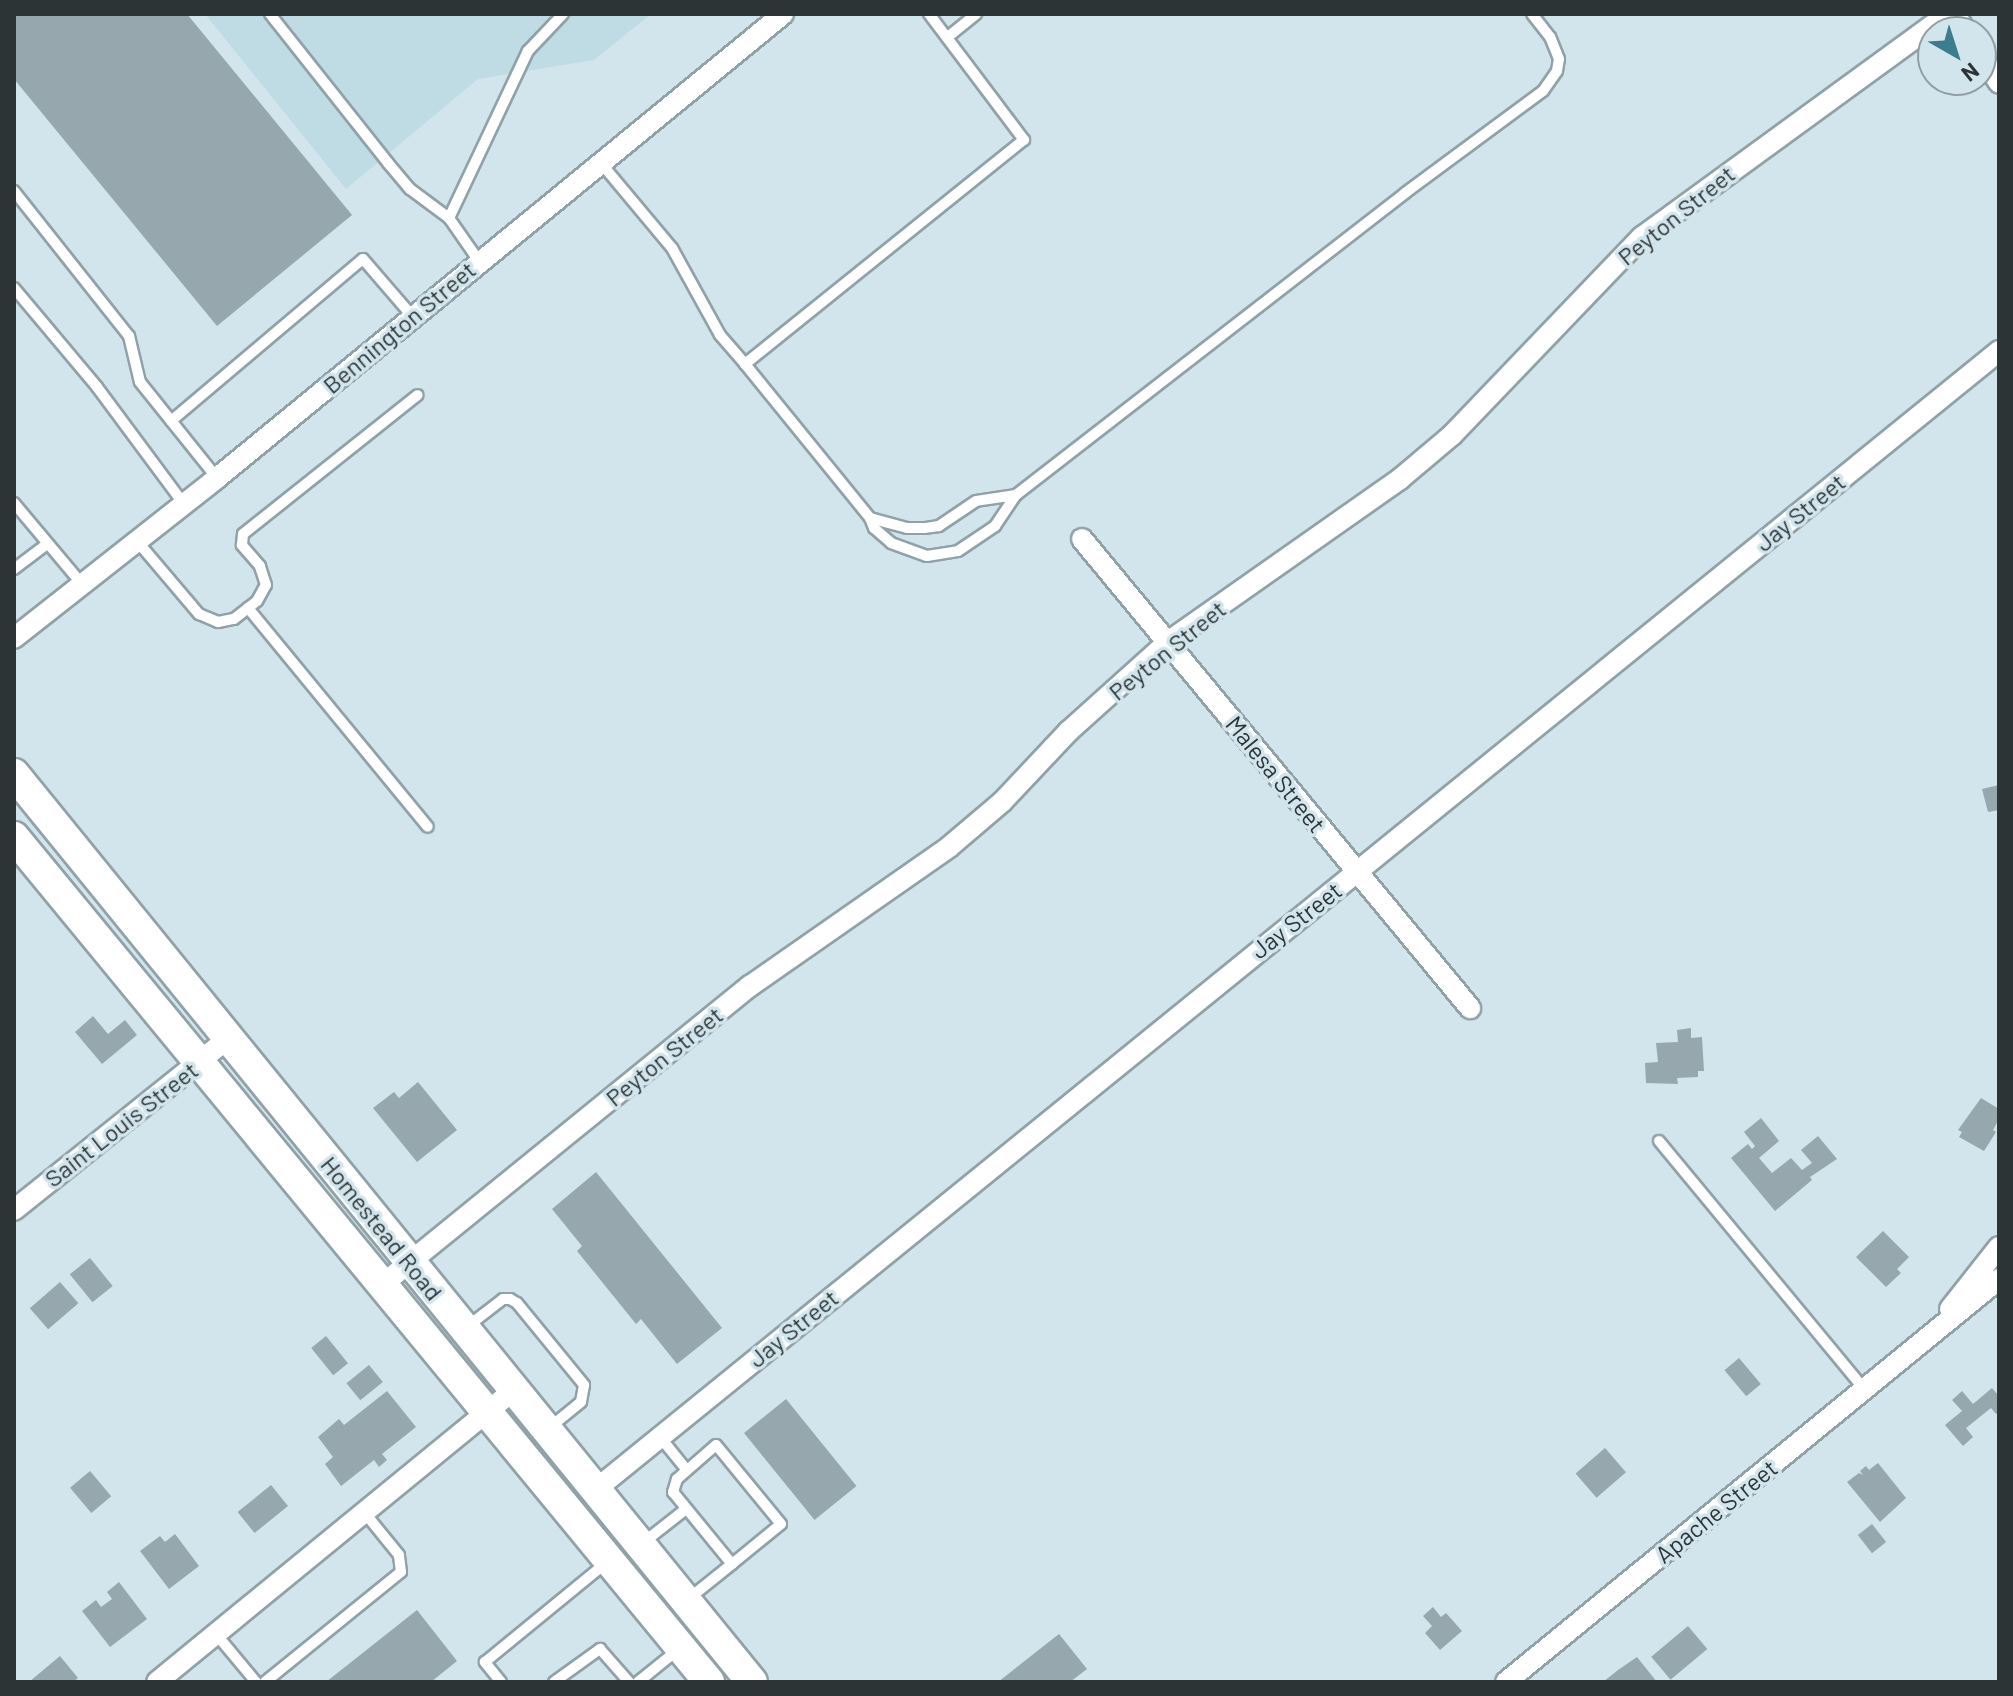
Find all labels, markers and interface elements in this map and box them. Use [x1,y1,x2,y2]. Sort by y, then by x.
north arrow [1917,16,1997,96]
text: N [1957,58,1985,88]
street label: Peyton Street [1612,159,1740,271]
street label: Bennington Street [317,255,481,399]
street label: Jay Street [1749,467,1851,557]
street label: Peyton Street [1103,594,1231,706]
street label: Malesa Street [1220,710,1332,838]
street label: Jay Street [1245,876,1347,964]
street label: Peyton Street [600,1000,728,1112]
street label: Saint Louis Street [39,1055,203,1193]
street label: Homestead Road [315,1150,449,1306]
street label: Jay Street [742,1283,844,1373]
street label: Apache Street [1649,1453,1783,1569]

